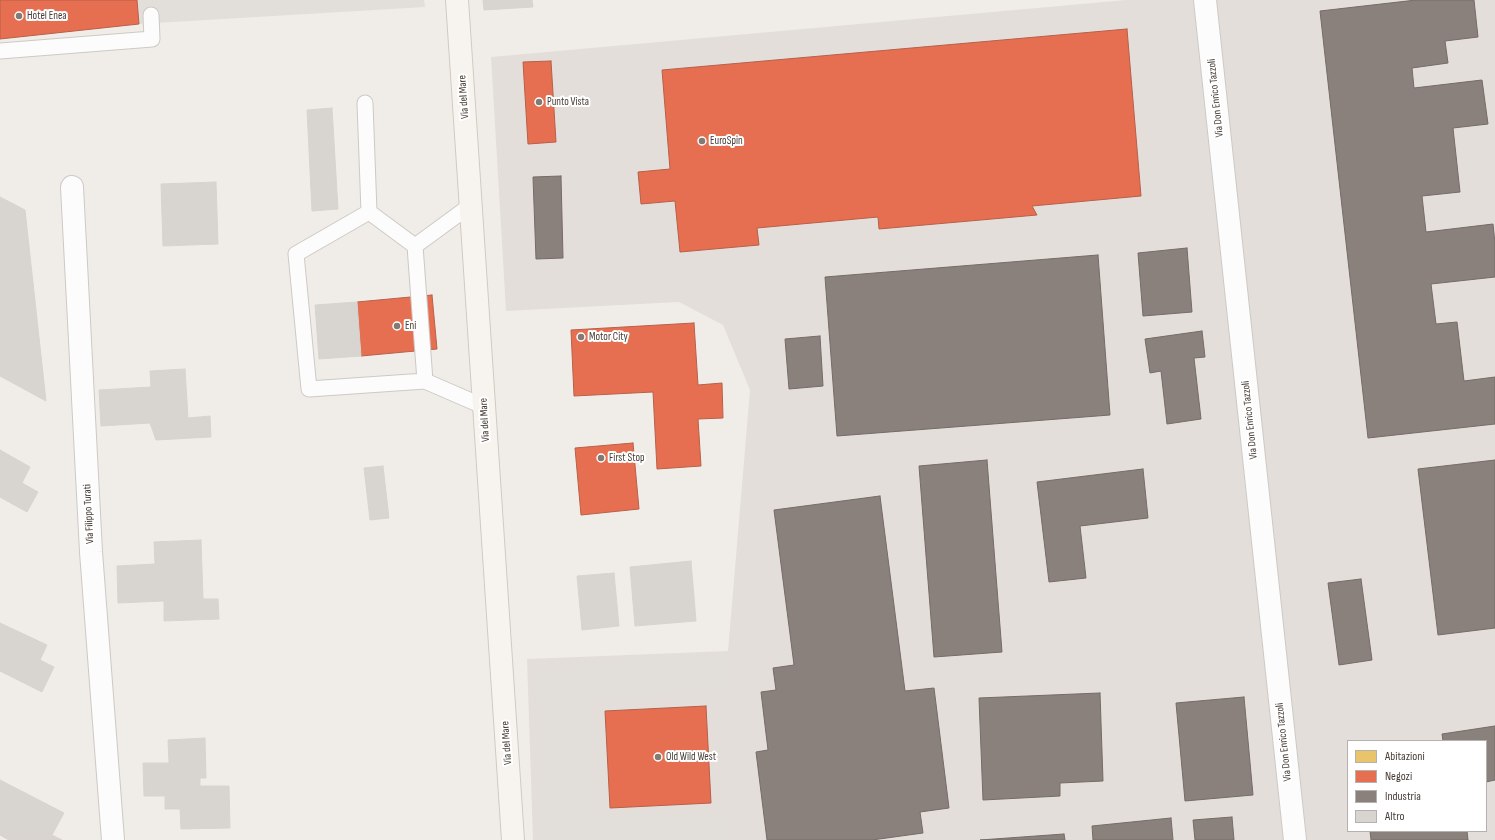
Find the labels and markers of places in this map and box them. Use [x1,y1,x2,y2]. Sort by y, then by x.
place label: Hotel Enea [27,9,67,23]
marker: Hotel Enea [14,11,24,21]
place label: Punto Vista [547,95,589,109]
marker: Punto Vista [534,97,544,107]
place label: EuroSpin [710,134,743,148]
marker: EuroSpin [697,136,707,146]
place label: Eni [405,319,416,333]
marker: Eni [392,321,402,331]
place label: Motor City [589,330,628,344]
marker: Motor City [576,332,586,342]
place label: First Stop [609,451,645,465]
marker: First Stop [596,453,606,463]
place label: Old Wild West [666,750,716,764]
marker: Old Wild West [653,752,663,762]

